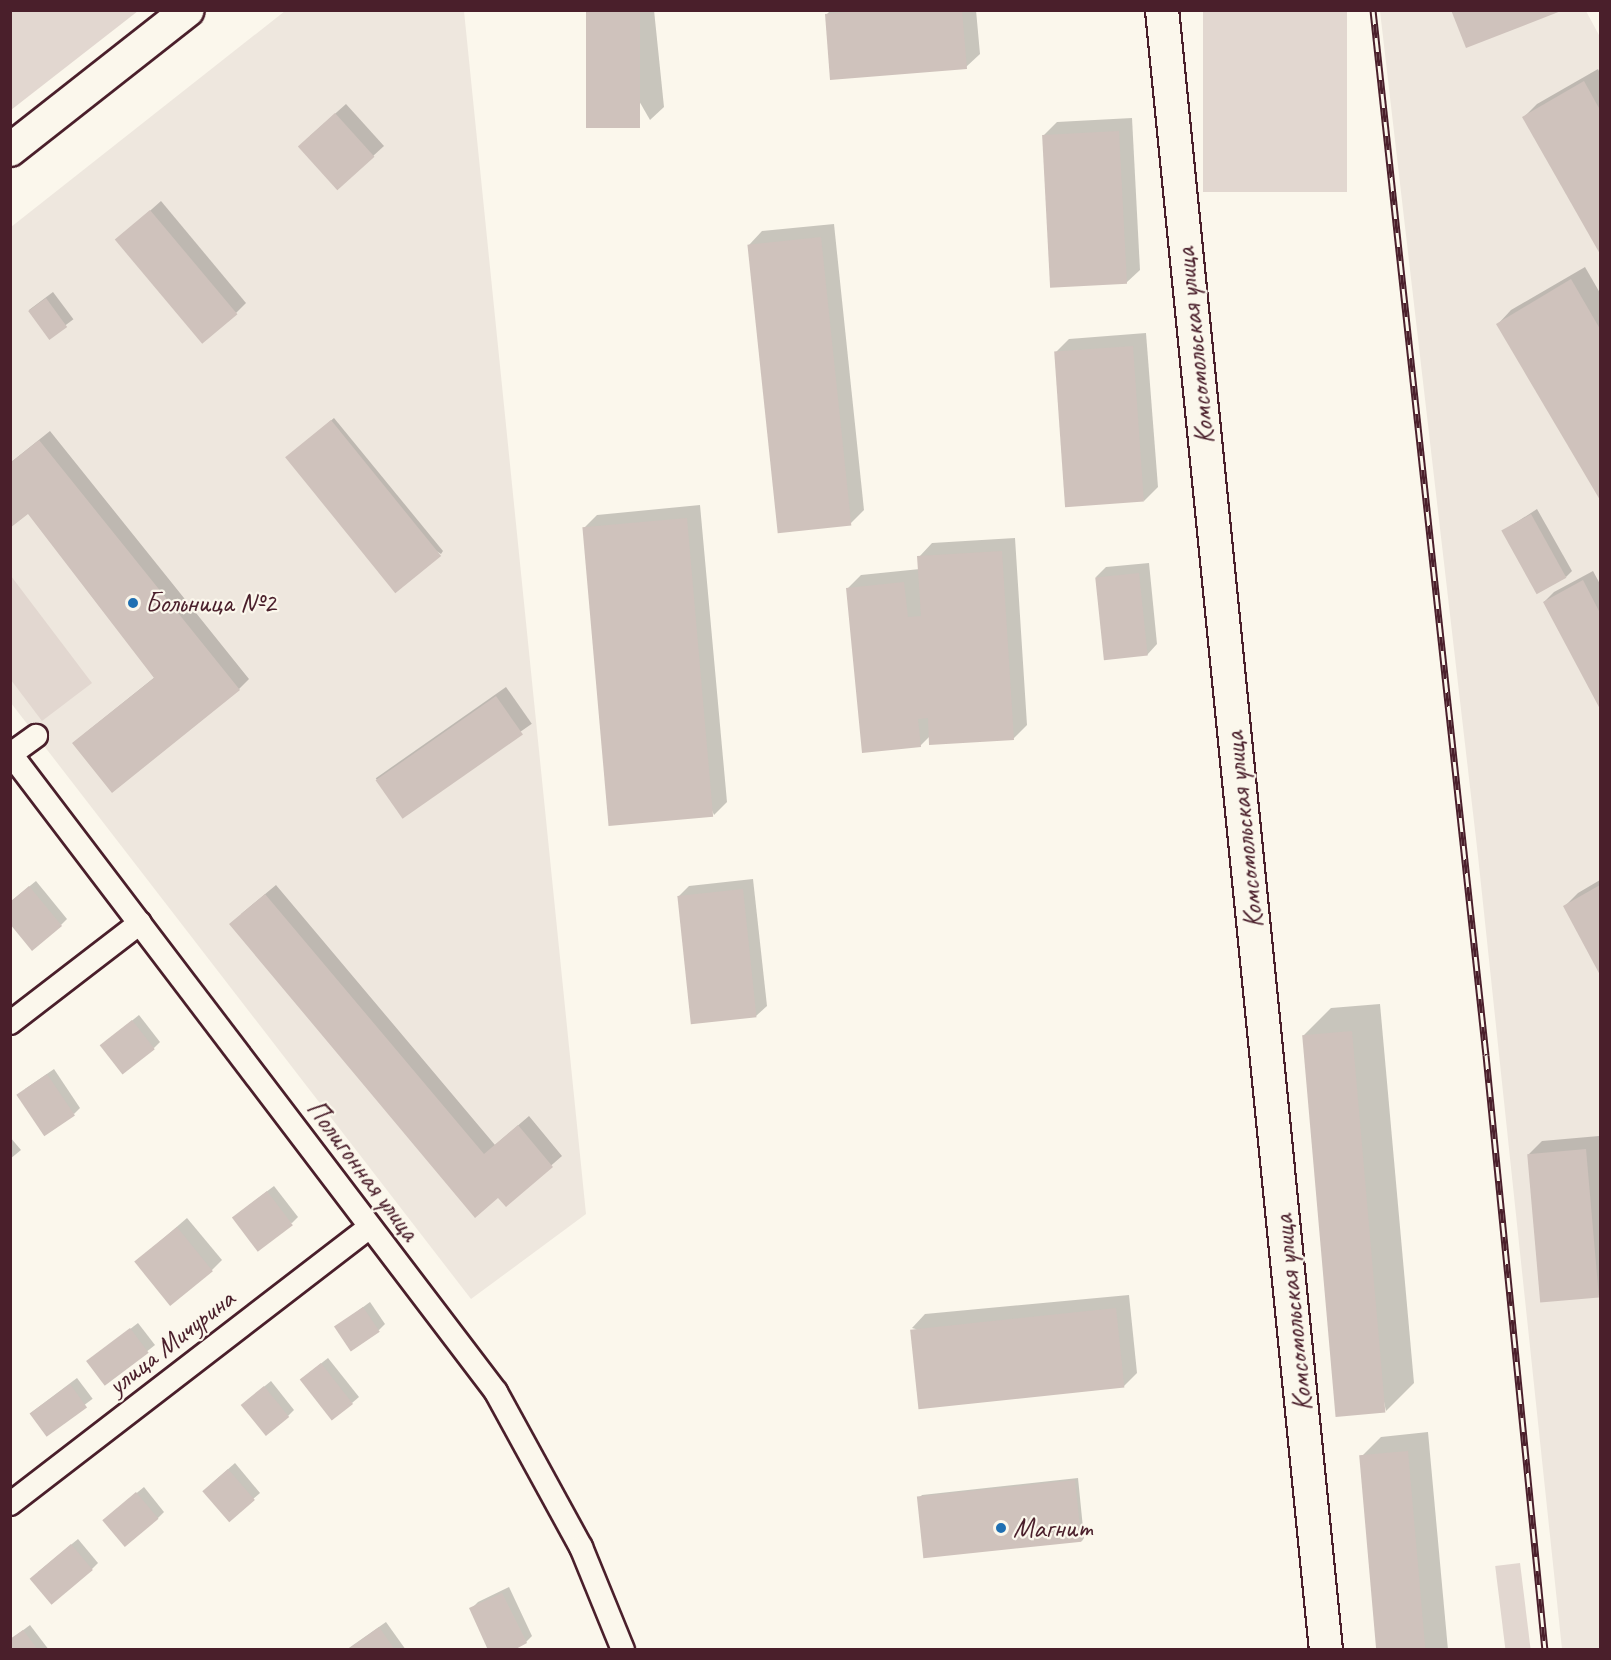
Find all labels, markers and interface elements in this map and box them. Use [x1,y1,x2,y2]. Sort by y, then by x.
street label: Комсомольская улица [1168,245,1222,447]
place label: Больница №2 [145,586,276,620]
marker: Больница №2 [126,596,140,610]
street label: Комсомольская улица [1217,729,1271,931]
street label: Полигонная улица [298,1092,428,1248]
street label: Комсомольская улица [1266,1212,1320,1414]
street label: улица Мичурина [100,1282,242,1402]
place label: Магнит [1013,1511,1093,1545]
marker: Магнит [994,1521,1008,1535]

